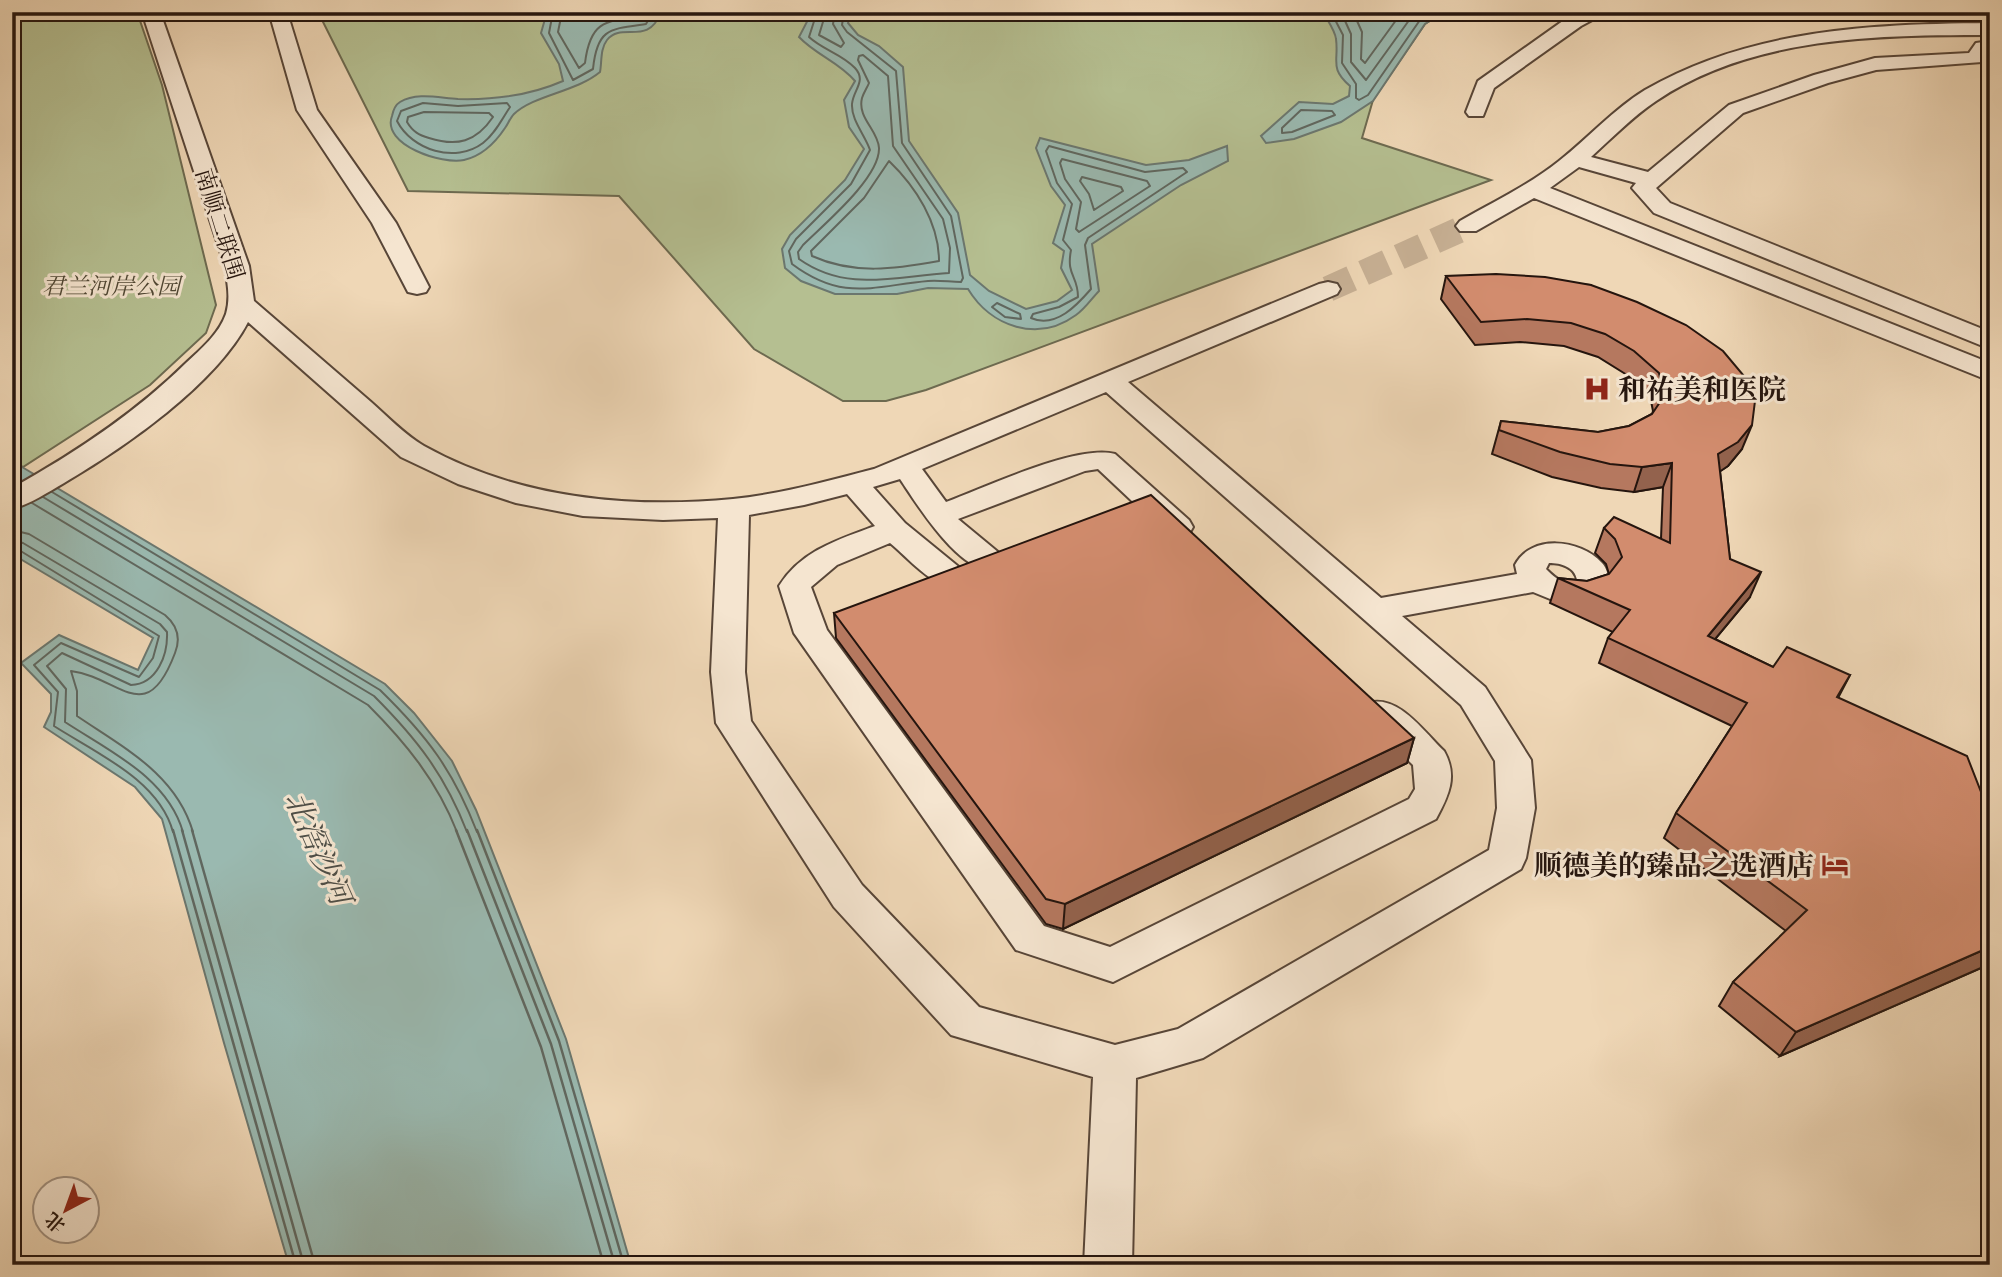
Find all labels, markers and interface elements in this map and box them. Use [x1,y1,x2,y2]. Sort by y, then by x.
street label: 南顺二联围 [186,165,250,284]
park label: 君兰河岸公园 [42,272,184,304]
place label: 和祐美和医院 [1618,372,1786,411]
hospital icon: 和祐美和医院 [1582,374,1612,404]
water label: 北滘沙河 [273,785,362,917]
place label: 顺德美的臻品之选酒店 [1534,848,1814,887]
hotel icon: 顺德美的臻品之选酒店 [1820,850,1850,880]
north arrow [32,1176,102,1246]
text: 北 [40,1205,72,1237]

